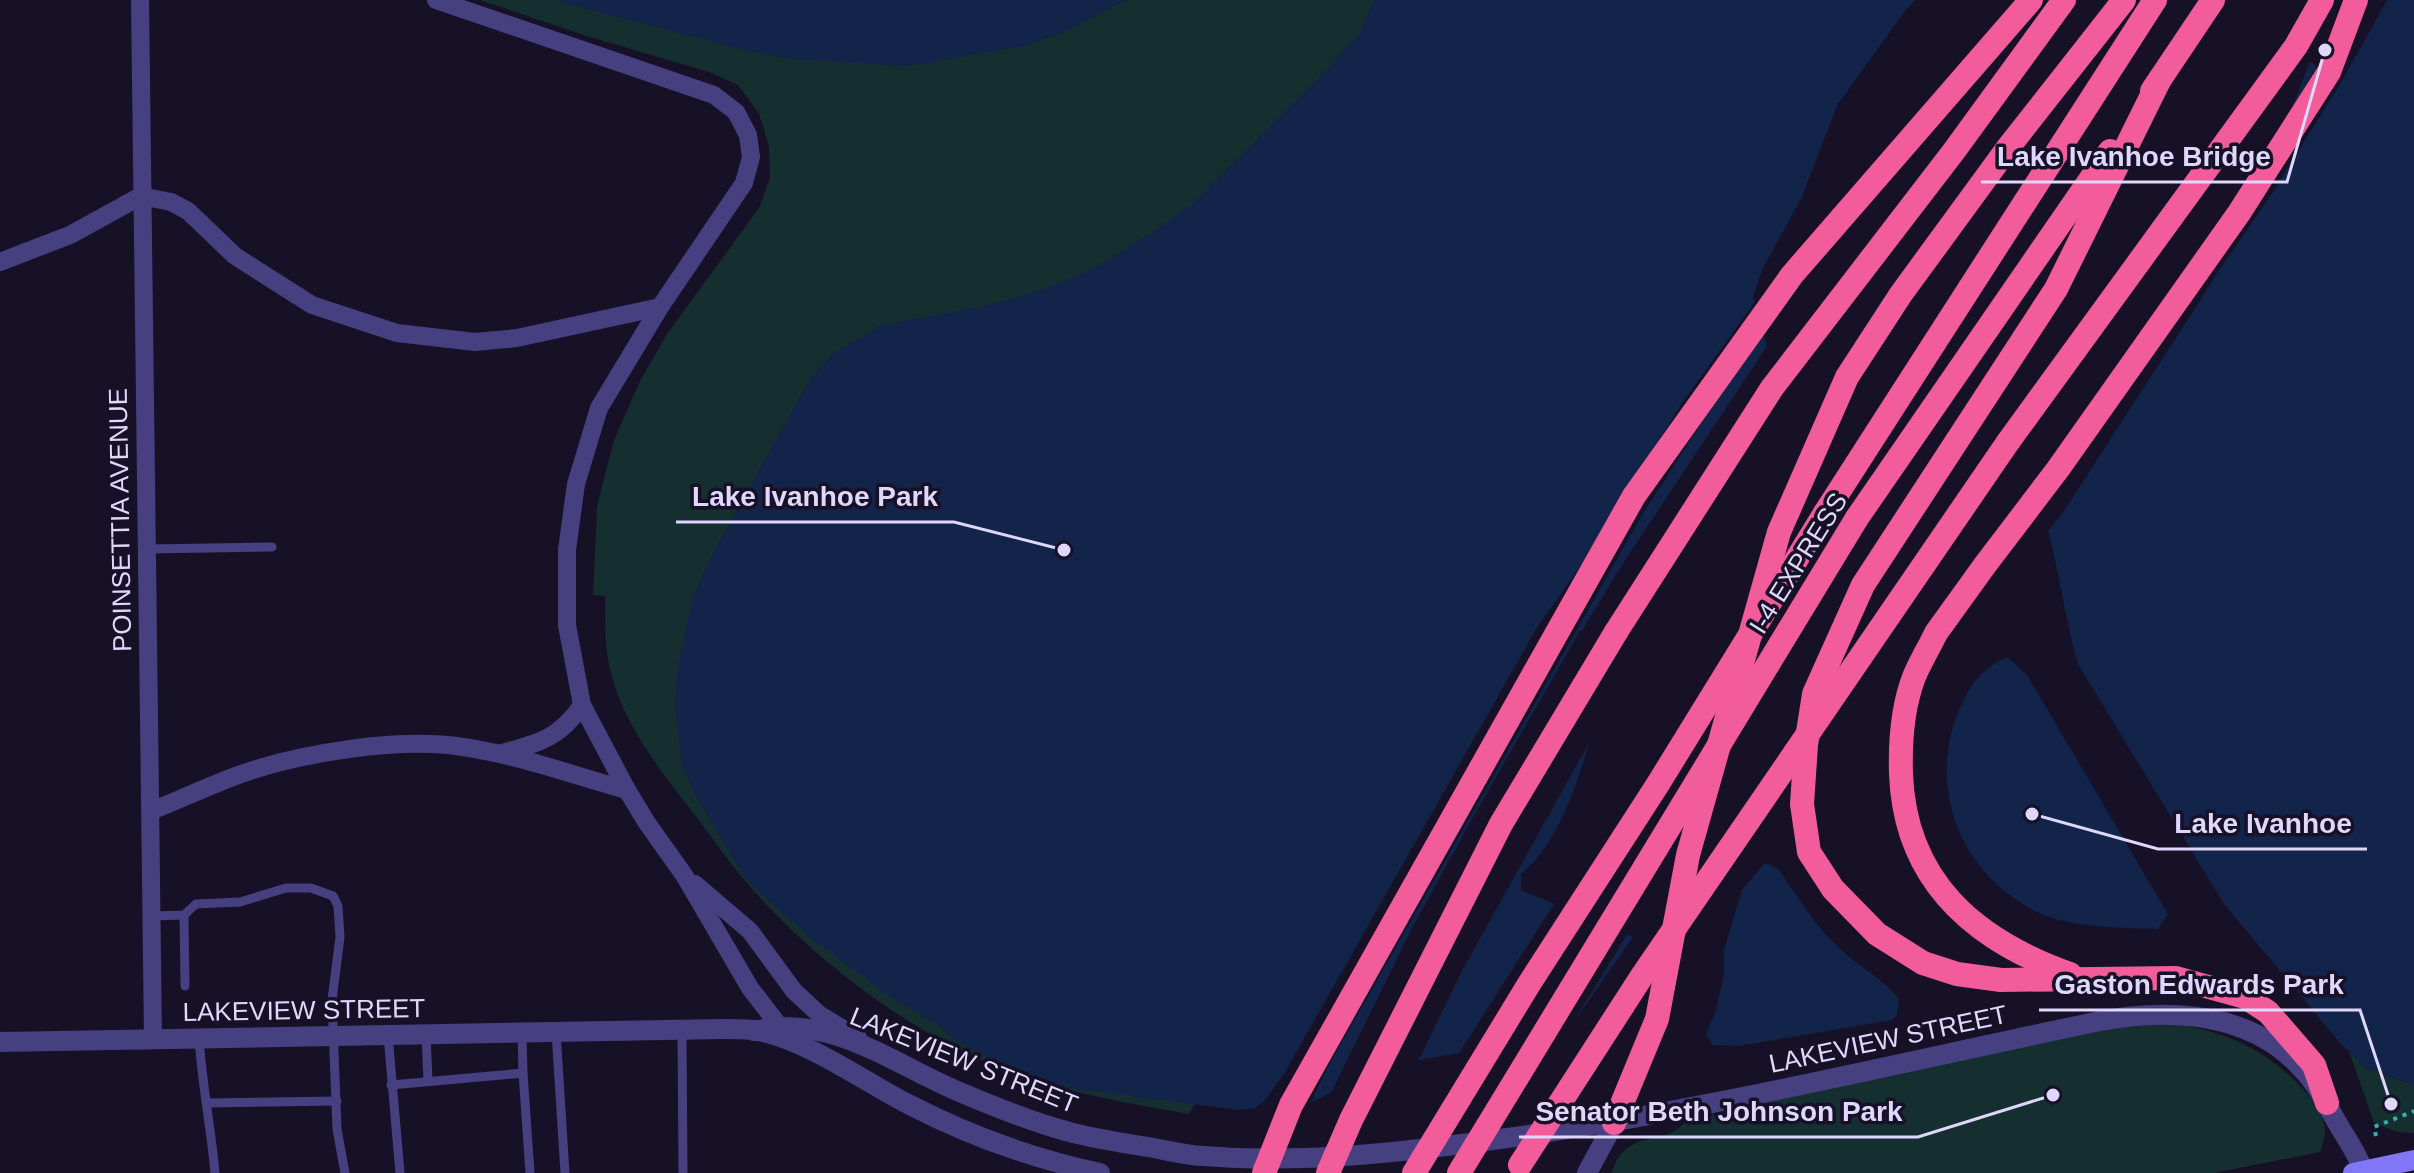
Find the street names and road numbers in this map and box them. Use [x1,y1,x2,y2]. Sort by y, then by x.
street label: POINSETTIA AVENUE [103,388,137,652]
street label: I-4 EXPRESS [1743,487,1853,639]
street label: LAKEVIEW STREET [182,993,426,1027]
street label: LAKEVIEW STREET [1766,999,2010,1079]
street label: LAKEVIEW STREET [846,1001,1082,1119]

